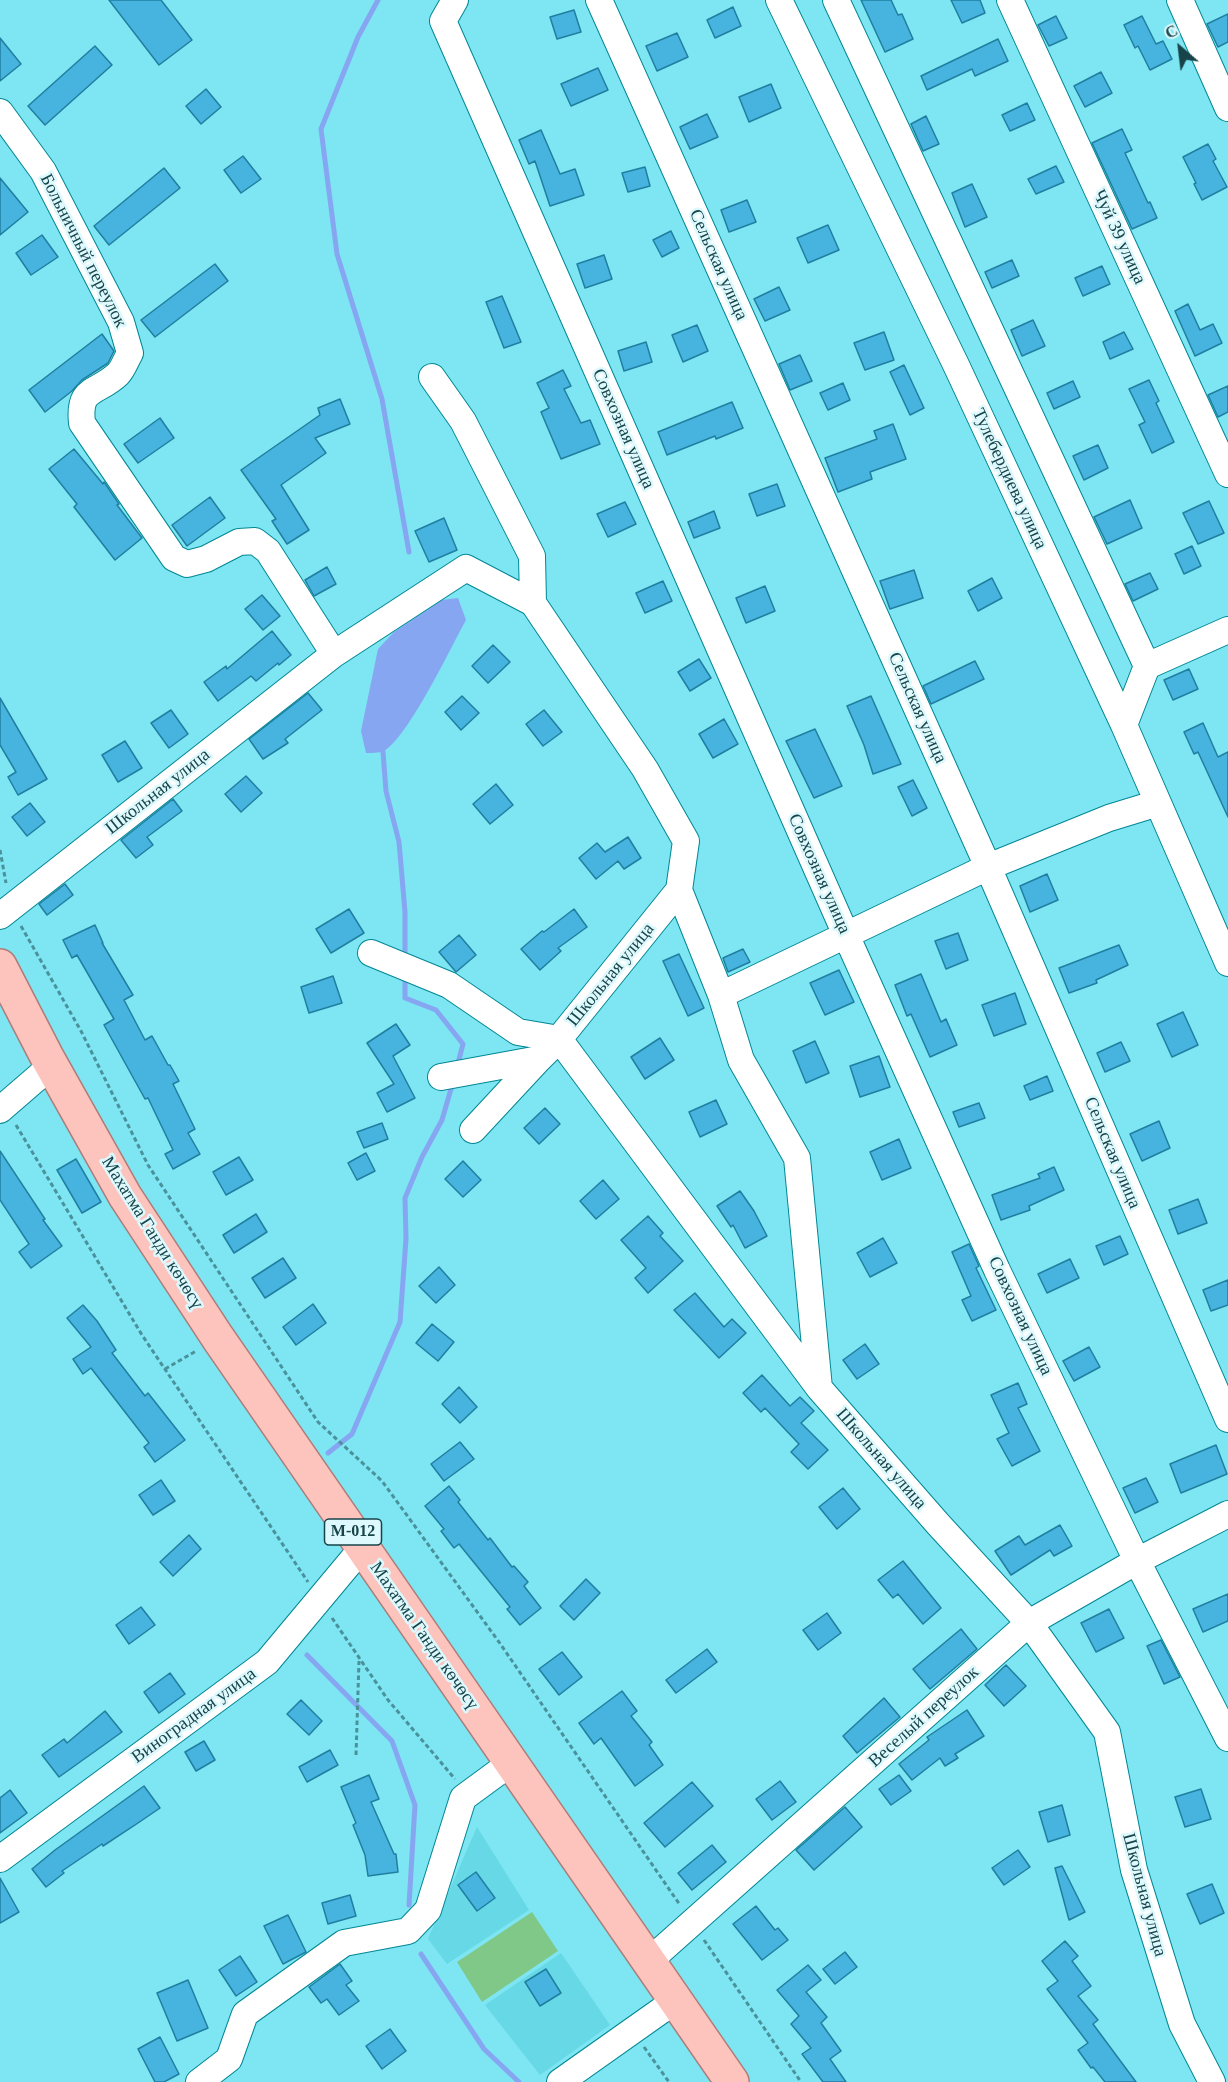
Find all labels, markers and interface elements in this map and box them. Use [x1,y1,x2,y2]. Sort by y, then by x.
north arrow [1150,18,1210,78]
text: С [1162,21,1180,42]
street label: Больничный переулок [35,171,131,331]
street label: Чуй 39 улица [1088,186,1150,288]
street label: Сельская улица [684,206,752,324]
street label: Совхозная улица [587,366,659,492]
street label: Тулебердиева улица [967,405,1051,553]
street label: Сельская улица [883,649,951,767]
street label: Школьная улица [101,744,215,840]
street label: Совхозная улица [783,811,855,937]
street label: Школьная улица [563,919,659,1031]
street label: Сельская улица [1079,1094,1145,1212]
street label: Махатма Ганди көчөсү [96,1153,208,1313]
street label: Совхозная улица [983,1253,1057,1379]
street label: Школьная улица [831,1404,931,1514]
road number: М-012 [324,1519,382,1545]
street label: Махатма Ганди көчөсү [365,1558,483,1714]
street label: Веселый переулок [864,1662,984,1772]
street label: Виноградная улица [128,1664,260,1768]
street label: Школьная улица [1117,1831,1171,1959]

